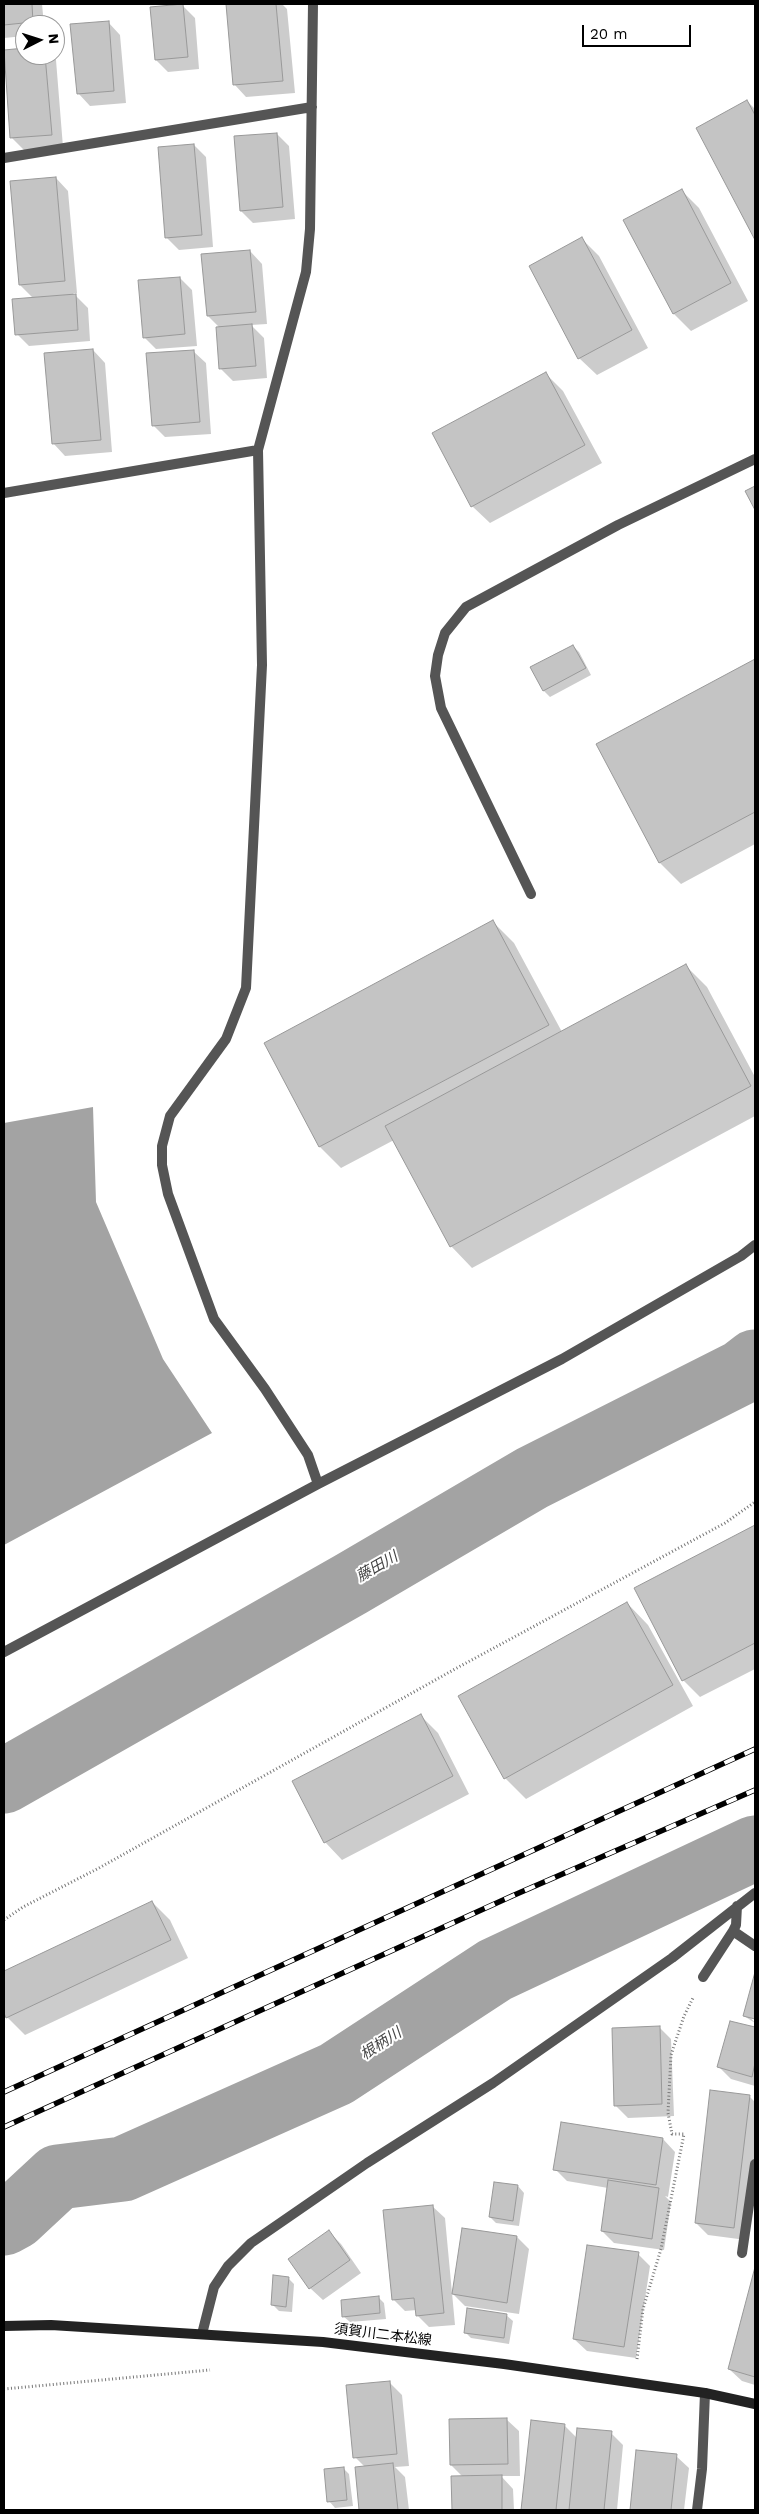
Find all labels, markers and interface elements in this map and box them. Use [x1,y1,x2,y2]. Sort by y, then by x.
north arrow [15,15,65,65]
scale bar [584,15,693,47]
text: 20 m [590,25,628,43]
text: N [46,33,62,45]
water label: 藤田川 [353,1548,401,1586]
water label: 根柄川 [357,2024,405,2064]
street label: 須賀川二本松線 [333,2321,433,2349]

